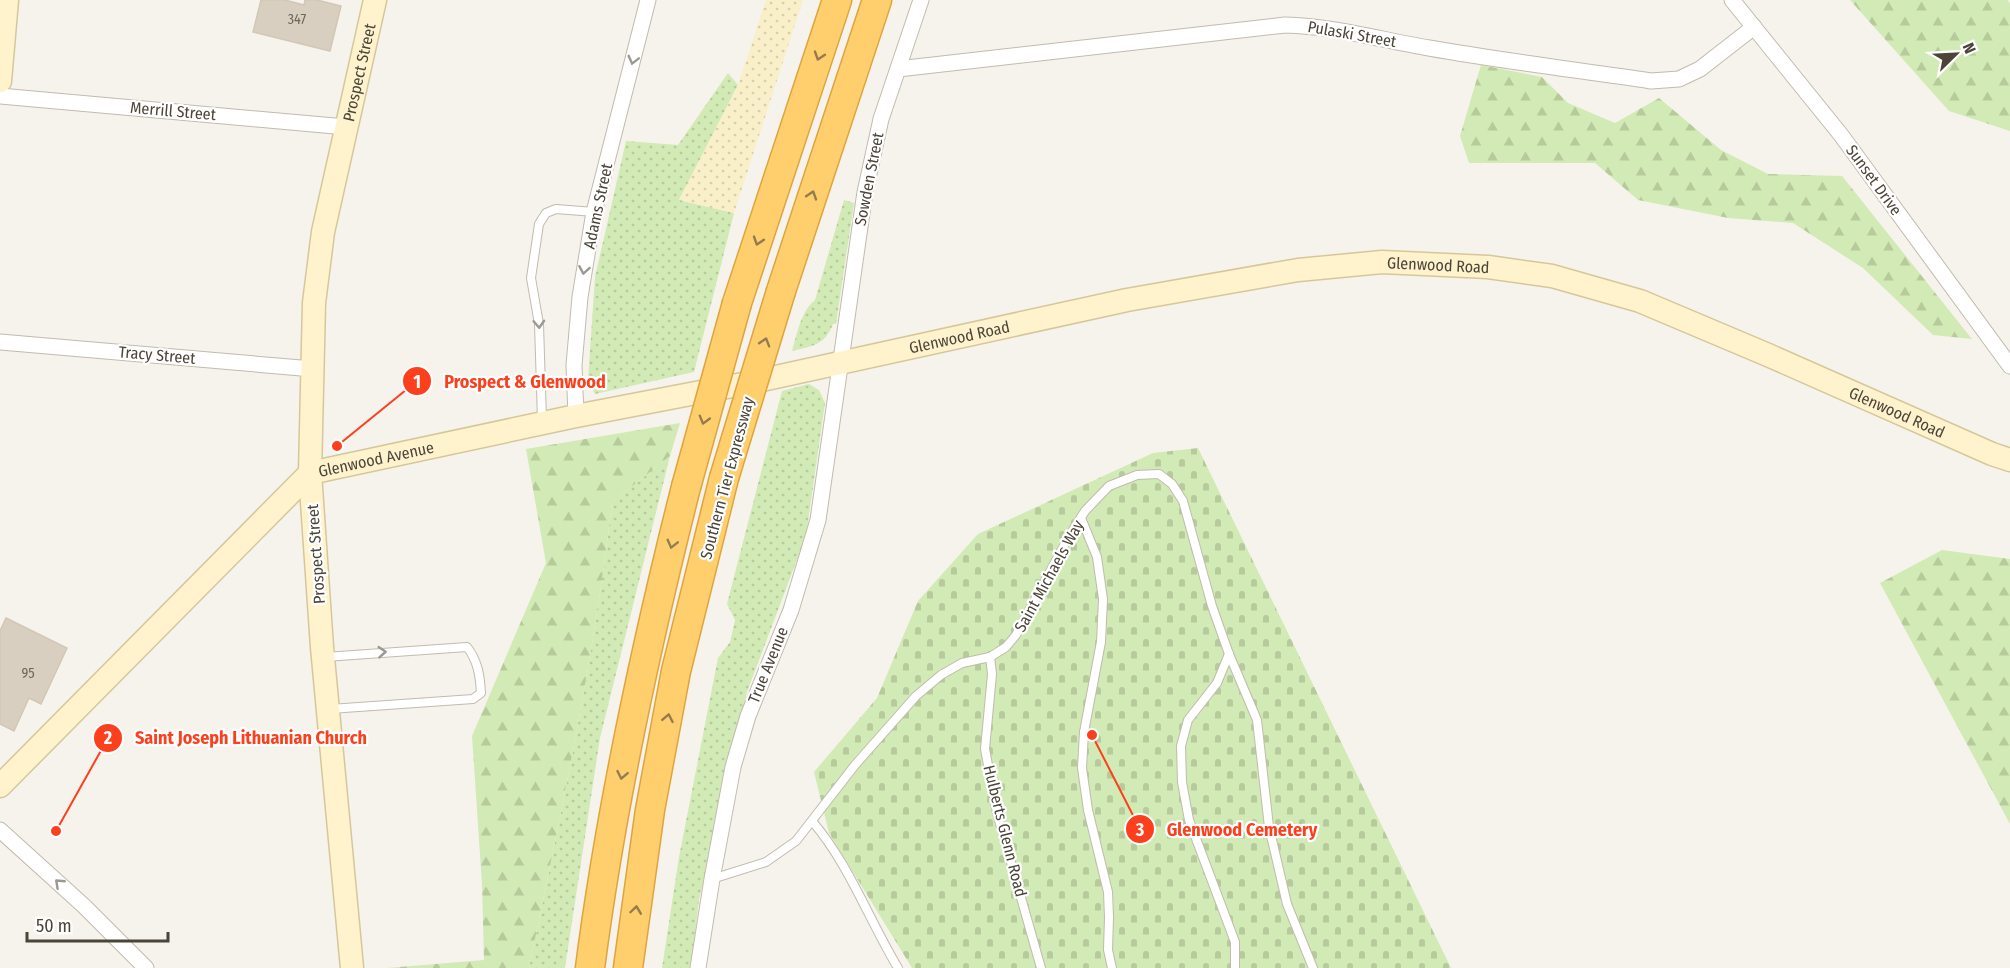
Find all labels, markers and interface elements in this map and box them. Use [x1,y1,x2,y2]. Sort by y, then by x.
house number: 347 [288,11,307,28]
street label: Pulaski Street [1306,17,1399,51]
street label: Prospect Street [339,21,379,123]
north arrow [1926,24,1986,84]
text: N [1959,40,1980,56]
one-way arrow [814,50,826,60]
one-way arrow [627,55,640,65]
street label: Merrill Street [129,98,217,124]
street label: Sowden Street [851,130,888,227]
street label: Sunset Drive [1842,141,1906,219]
street label: Adams Street [580,161,617,251]
one-way arrow [805,190,818,201]
one-way arrow [752,235,765,246]
street label: Glenwood Road [1387,253,1490,277]
one-way arrow [578,265,591,275]
street label: Glenwood Road [907,317,1011,357]
one-way arrow [532,320,545,329]
one-way arrow [758,337,771,348]
street label: Tracy Street [118,342,197,368]
callout: Prospect & Glenwood [402,363,617,399]
text: 1 [413,371,421,393]
text: Prospect & Glenwood [444,371,606,393]
street label: Glenwood Road [1846,383,1948,441]
street label: Southern Tier Expressway [696,394,758,561]
one-way arrow [699,414,711,425]
street label: Glenwood Avenue [317,437,435,480]
street label: Prospect Street [303,503,329,605]
street label: Saint Michaels Way [1010,516,1088,635]
one-way arrow [666,538,679,548]
street label: True Avenue [744,624,792,706]
one-way arrow [377,646,386,659]
house number: 95 [21,665,35,682]
one-way arrow [661,713,673,722]
callout: Saint Joseph Lithuanian Church [93,720,379,756]
text: 2 [103,727,112,749]
text: Saint Joseph Lithuanian Church [135,727,367,749]
street label: Hulberts Glenn Road [979,763,1031,899]
one-way arrow [616,770,629,780]
callout: Glenwood Cemetery [1125,811,1329,847]
text: 3 [1135,819,1145,841]
text: Glenwood Cemetery [1167,819,1318,841]
one-way arrow [55,879,65,890]
scale bar [27,905,168,943]
one-way arrow [630,905,642,915]
text: 50 m [36,915,72,937]

